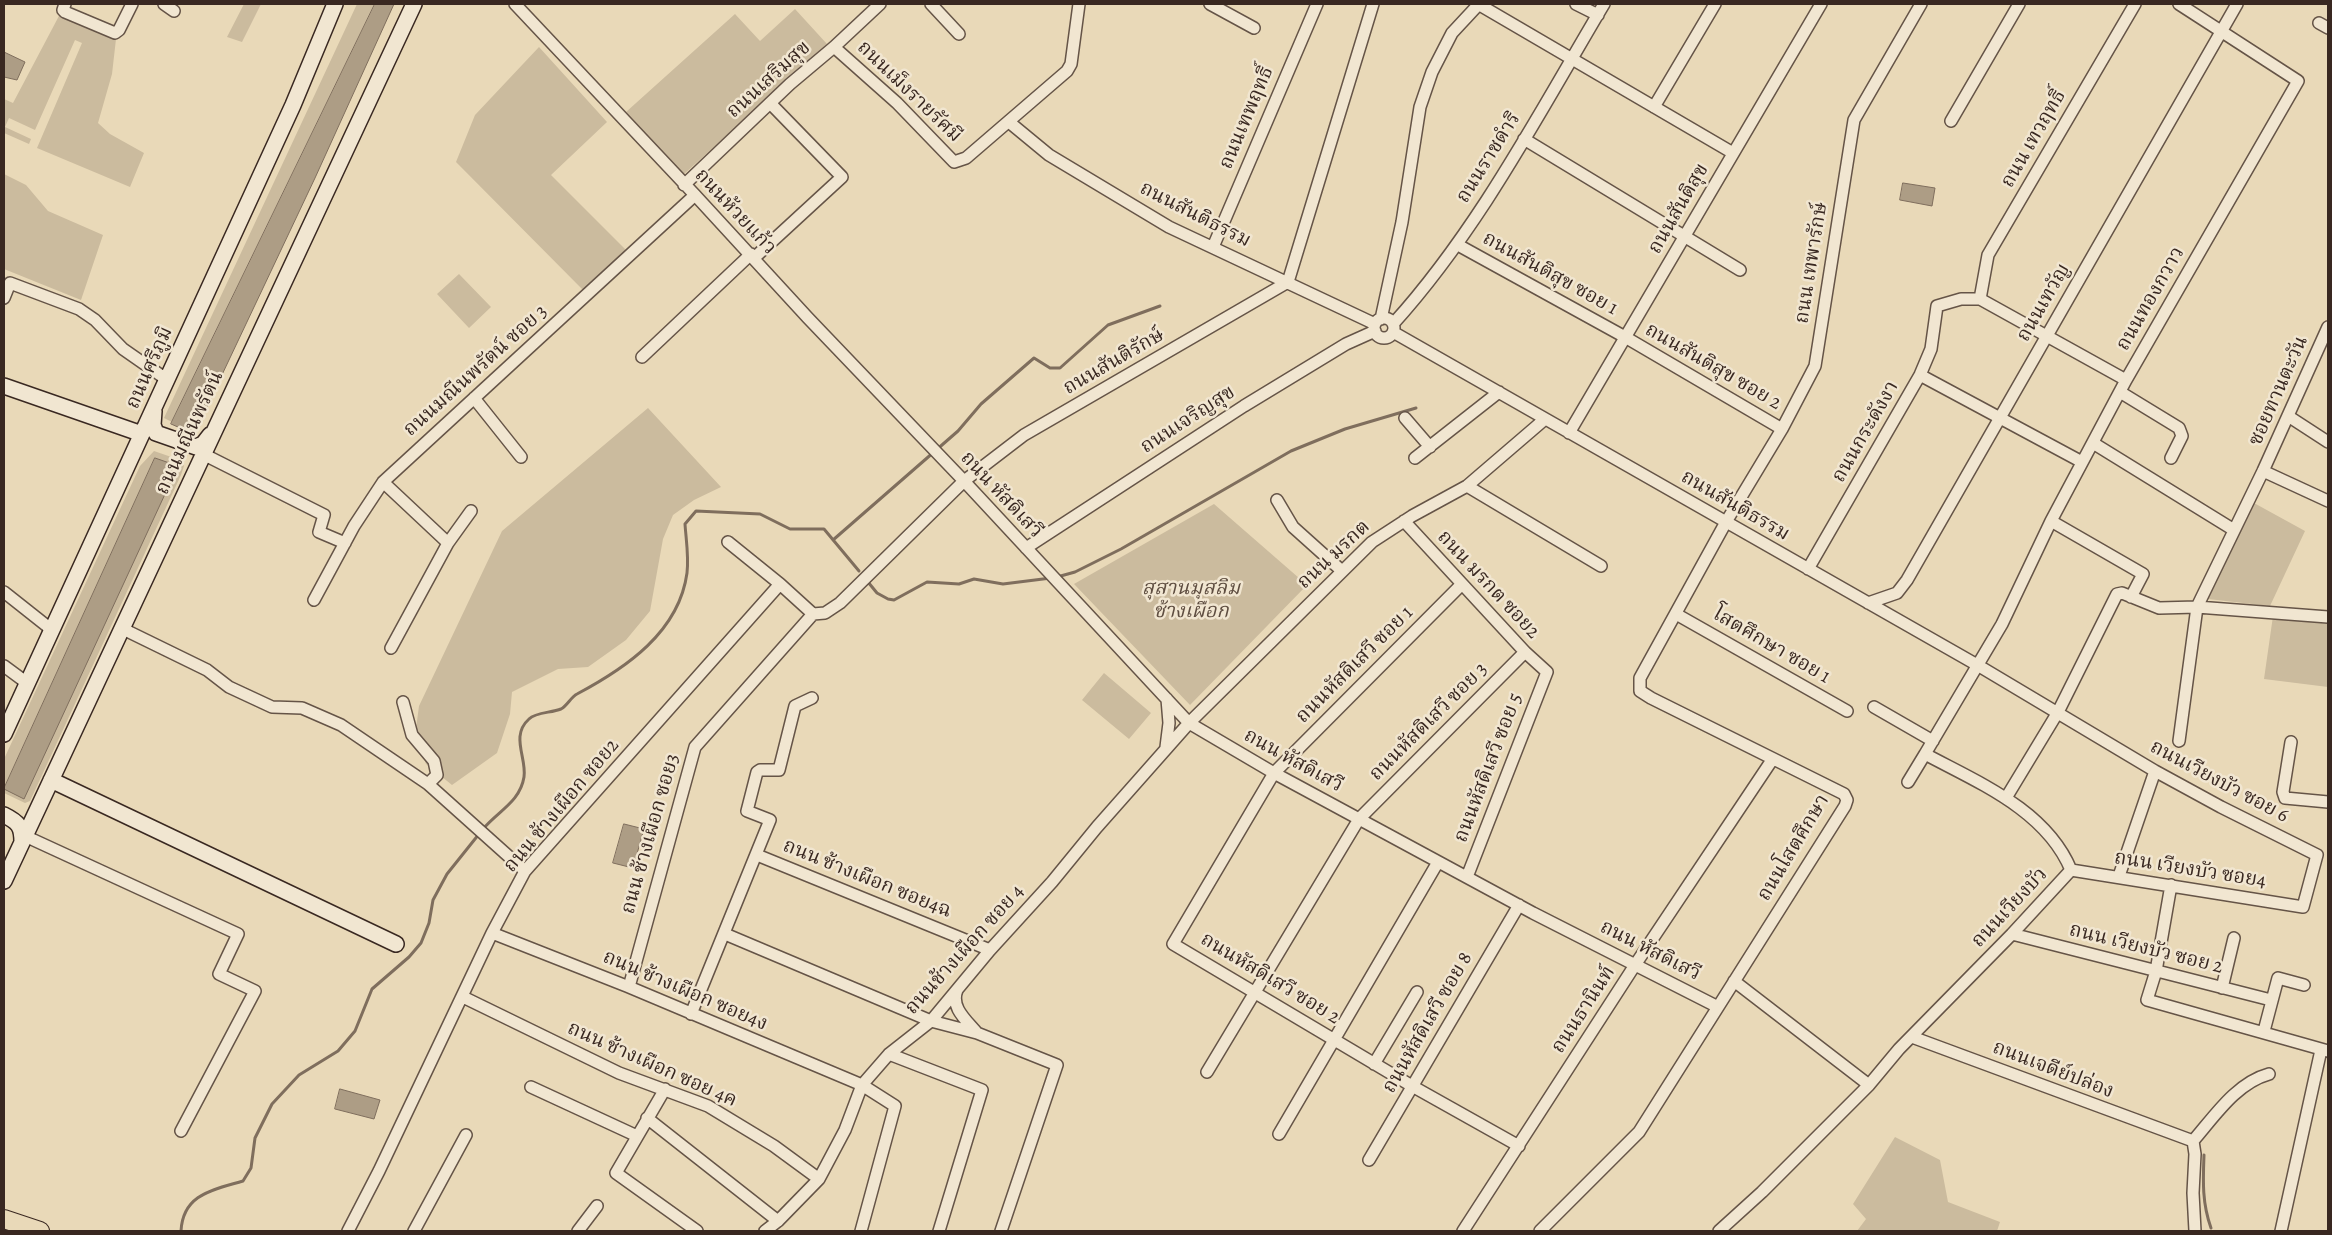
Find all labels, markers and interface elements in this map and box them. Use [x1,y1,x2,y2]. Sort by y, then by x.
street label: ถนนเสริมสุข [722,36,816,124]
street label: ถนนเม็งรายรัศมี [852,36,966,148]
street label: ถนนเทพฤทธิ์ [1215,63,1279,173]
street label: ถนน เทวฤทธิ์ [1996,86,2072,192]
street label: ถนนราชดำริ [1452,108,1526,208]
street label: ถนนสันติสุข [1644,160,1714,258]
street label: ถนนห้วยแก้ว [689,164,781,260]
street label: ถนนสันติธรรม [1136,177,1254,253]
street label: ถนน เทพารักษ์ [1791,201,1833,325]
street label: ถนนสันติสุข ซอย 1 [1478,227,1622,321]
street label: ถนนทองกวาว [2112,243,2190,355]
street label: ถนนเทวัญ [2012,260,2076,346]
street label: ถนนมณีนพรัตน์ ซอย 3 [399,300,553,442]
street label: ถนนสันติสุข ซอย 2 [1641,318,1785,416]
street label: ถนนศรีภูมิ [121,323,179,413]
street label: ถนนสันติรักษ์ [1059,323,1169,401]
street label: ซอยทานตะวัน [2244,332,2314,450]
street label: ถนนมณีนพรัตน์ [151,367,229,499]
street label: ถนนกระดังงา [1827,377,1905,487]
street label: ถนนเจริญสุข [1136,381,1240,459]
street label: ถนน หัสดิเสวี [955,447,1047,543]
street label: ถนนสันติธรรม [1676,465,1794,547]
street label: ถนน มรกต [1293,515,1375,595]
street label: ถนน มรกต ซอย2 [1432,526,1544,644]
park label: สุสานมุสลิม ช้างเผือก [1142,577,1240,624]
street label: ถนนหัสดิเสวี ซอย 1 [1291,601,1419,729]
street label: โสตศึกษา ซอย 1 [1708,603,1834,689]
street label: ถนนหัสดิเสวี ซอย 3 [1365,658,1493,786]
street label: ถนนหัสดิเสวี ซอย 5 [1450,690,1528,846]
street label: ถนน หัสดิเสวี [1239,724,1347,798]
street label: ถนน ช้างเผือก ซอย2 [499,734,625,878]
street label: ถนนเวียงบัว ซอย 6 [2146,735,2292,829]
street label: ถนน ช้างเผือก ซอย3 [617,751,685,917]
street label: ถนนโสตศึกษา [1753,790,1835,906]
street label: ถนน ช้างเผือก ซอย4ฉ [779,834,955,924]
street label: ถนน เวียงบัว ซอย4 [2112,846,2268,894]
street label: ถนนเวียงบัว [1967,863,2053,953]
street label: ถนนช้างเผือก ซอย 4 [900,880,1030,1020]
street label: ถนน หัสดิเสวี [1596,915,1704,987]
street label: ถนน เวียงบัว ซอย 2 [2067,918,2225,980]
street label: ถนนหัสดิเสวี ซอย 2 [1196,928,1344,1030]
street label: ถนน ช้างเผือก ซอย4ง [599,945,771,1037]
street label: ถนนหัสดิเสวี ซอย 8 [1378,948,1478,1098]
street label: ถนนธานินท์ [1547,962,1621,1058]
street label: ถนน ช้างเผือก ซอย 4ค [563,1017,741,1113]
street label: ถนนเจดีย์ปล่อง [1989,1036,2117,1104]

